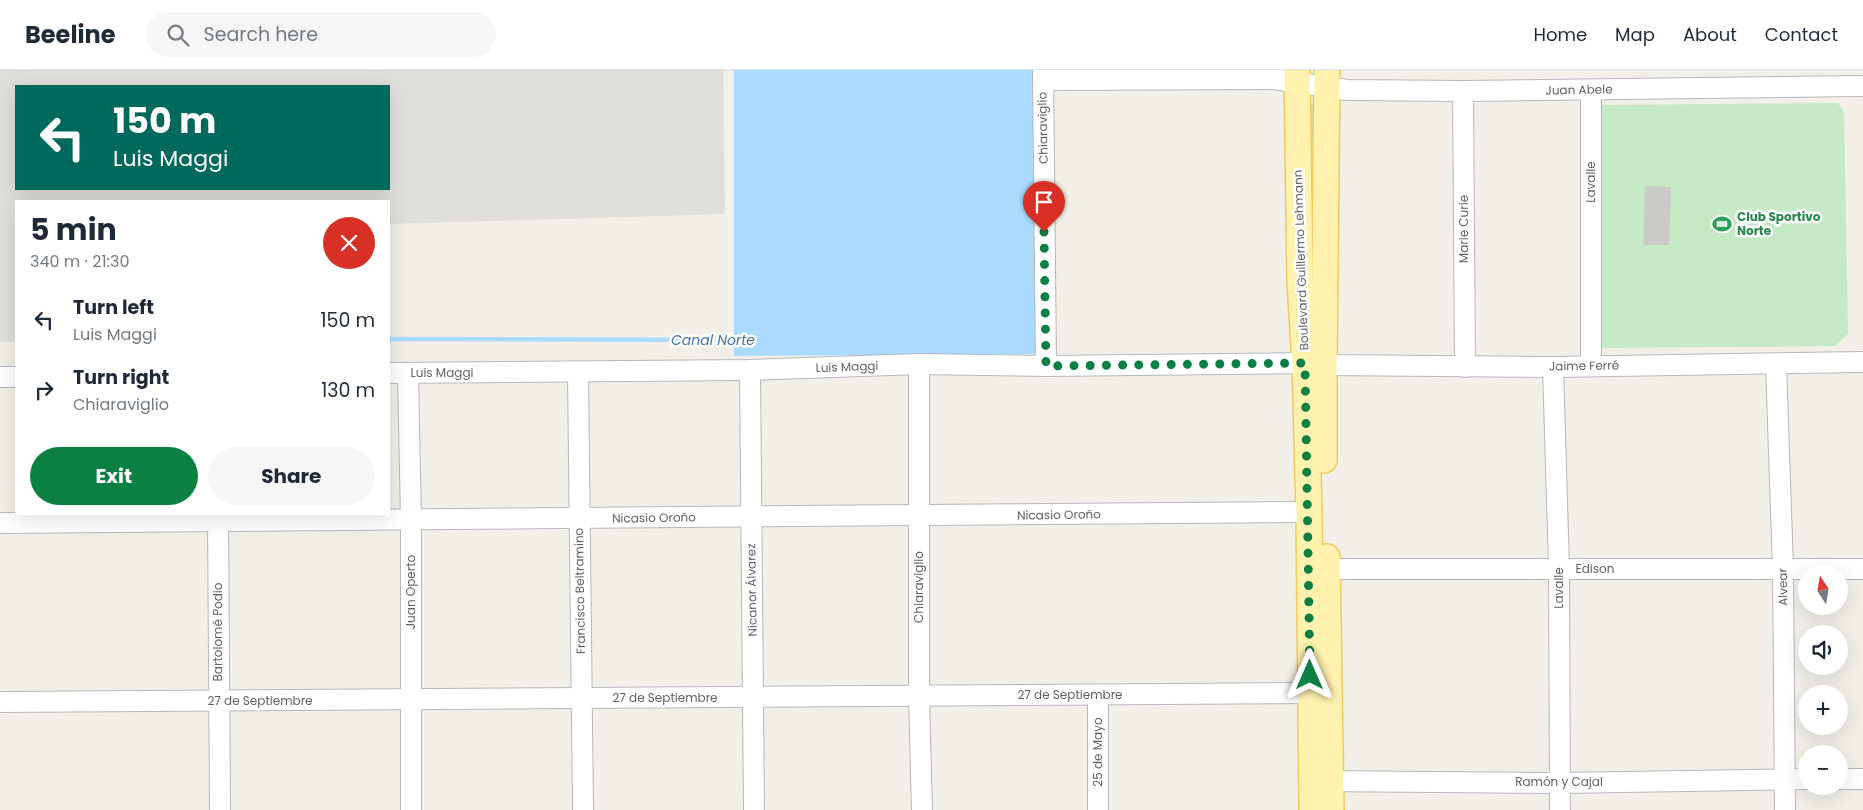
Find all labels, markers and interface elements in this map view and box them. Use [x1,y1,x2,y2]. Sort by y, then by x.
search box [146,12,496,57]
text: Beeline [25,18,116,51]
icon: search [164,21,192,49]
text: Search here [204,21,318,48]
text: Home [1533,22,1587,47]
text: Map [1615,22,1655,47]
text: About [1683,22,1737,47]
text: Contact [1765,22,1838,47]
street label: Juan Abele [1545,80,1613,99]
street label: Chiaraviglio [1033,92,1052,164]
text: 150 m [113,96,216,145]
icon: left [30,105,95,170]
text: Luis Maggi [113,143,228,174]
street label: Lavalle [1582,161,1599,203]
street label: Boulevard Guillermo Lehmann [1289,169,1312,351]
pin [1023,181,1065,232]
icon: arrive [1030,188,1058,216]
street label: Marie Curie [1455,195,1472,263]
text: 5 min [30,208,117,251]
place label: Club Sportivo Norte [1737,208,1821,239]
sports icon: Club Sportivo Norte [1711,213,1733,235]
button: close [323,217,375,269]
text: 340 m · 21:30 [30,250,129,273]
text: Turn left [73,294,154,321]
icon: left [30,306,58,334]
text: 150 m [320,307,375,334]
text: Luis Maggi [73,323,157,346]
water label: Canal Norte [671,330,755,350]
street label: Jaime Ferré [1549,356,1619,375]
street label: Luis Maggi [815,357,879,376]
text: Turn right [73,364,169,391]
street label: Luis Maggi [411,364,473,381]
icon: right [30,376,58,404]
text: 130 m [321,377,375,404]
text: Chiaraviglio [73,393,169,416]
button: Exit [30,447,198,505]
button: Share [208,447,375,505]
street label: Nicasio Oroño [1017,505,1101,524]
street label: Nicasio Oroño [612,508,696,527]
street label: Francisco Beltramino [570,527,589,654]
street label: Nicanor Álvarez [742,543,761,637]
street label: Chiaraviglio [910,551,927,623]
street label: Juan Operto [402,554,419,629]
street label: Edison [1576,560,1614,577]
north arrow [1798,565,1848,615]
map controls [1798,565,1848,795]
street label: Lavalle [1550,567,1567,609]
street label: Alvear [1774,567,1791,606]
street label: Bartolomé Podio [209,582,226,682]
button: sound [1798,625,1848,675]
position arrow [1283,648,1335,700]
button: + [1798,685,1848,735]
street label: 27 de Septiembre [1017,686,1123,703]
street label: 27 de Septiembre [612,689,718,706]
street label: 27 de Septiembre [207,692,313,709]
street label: 25 de Mayo [1089,717,1106,787]
button: − [1798,745,1848,795]
street label: Ramón y Cajal [1515,773,1603,790]

